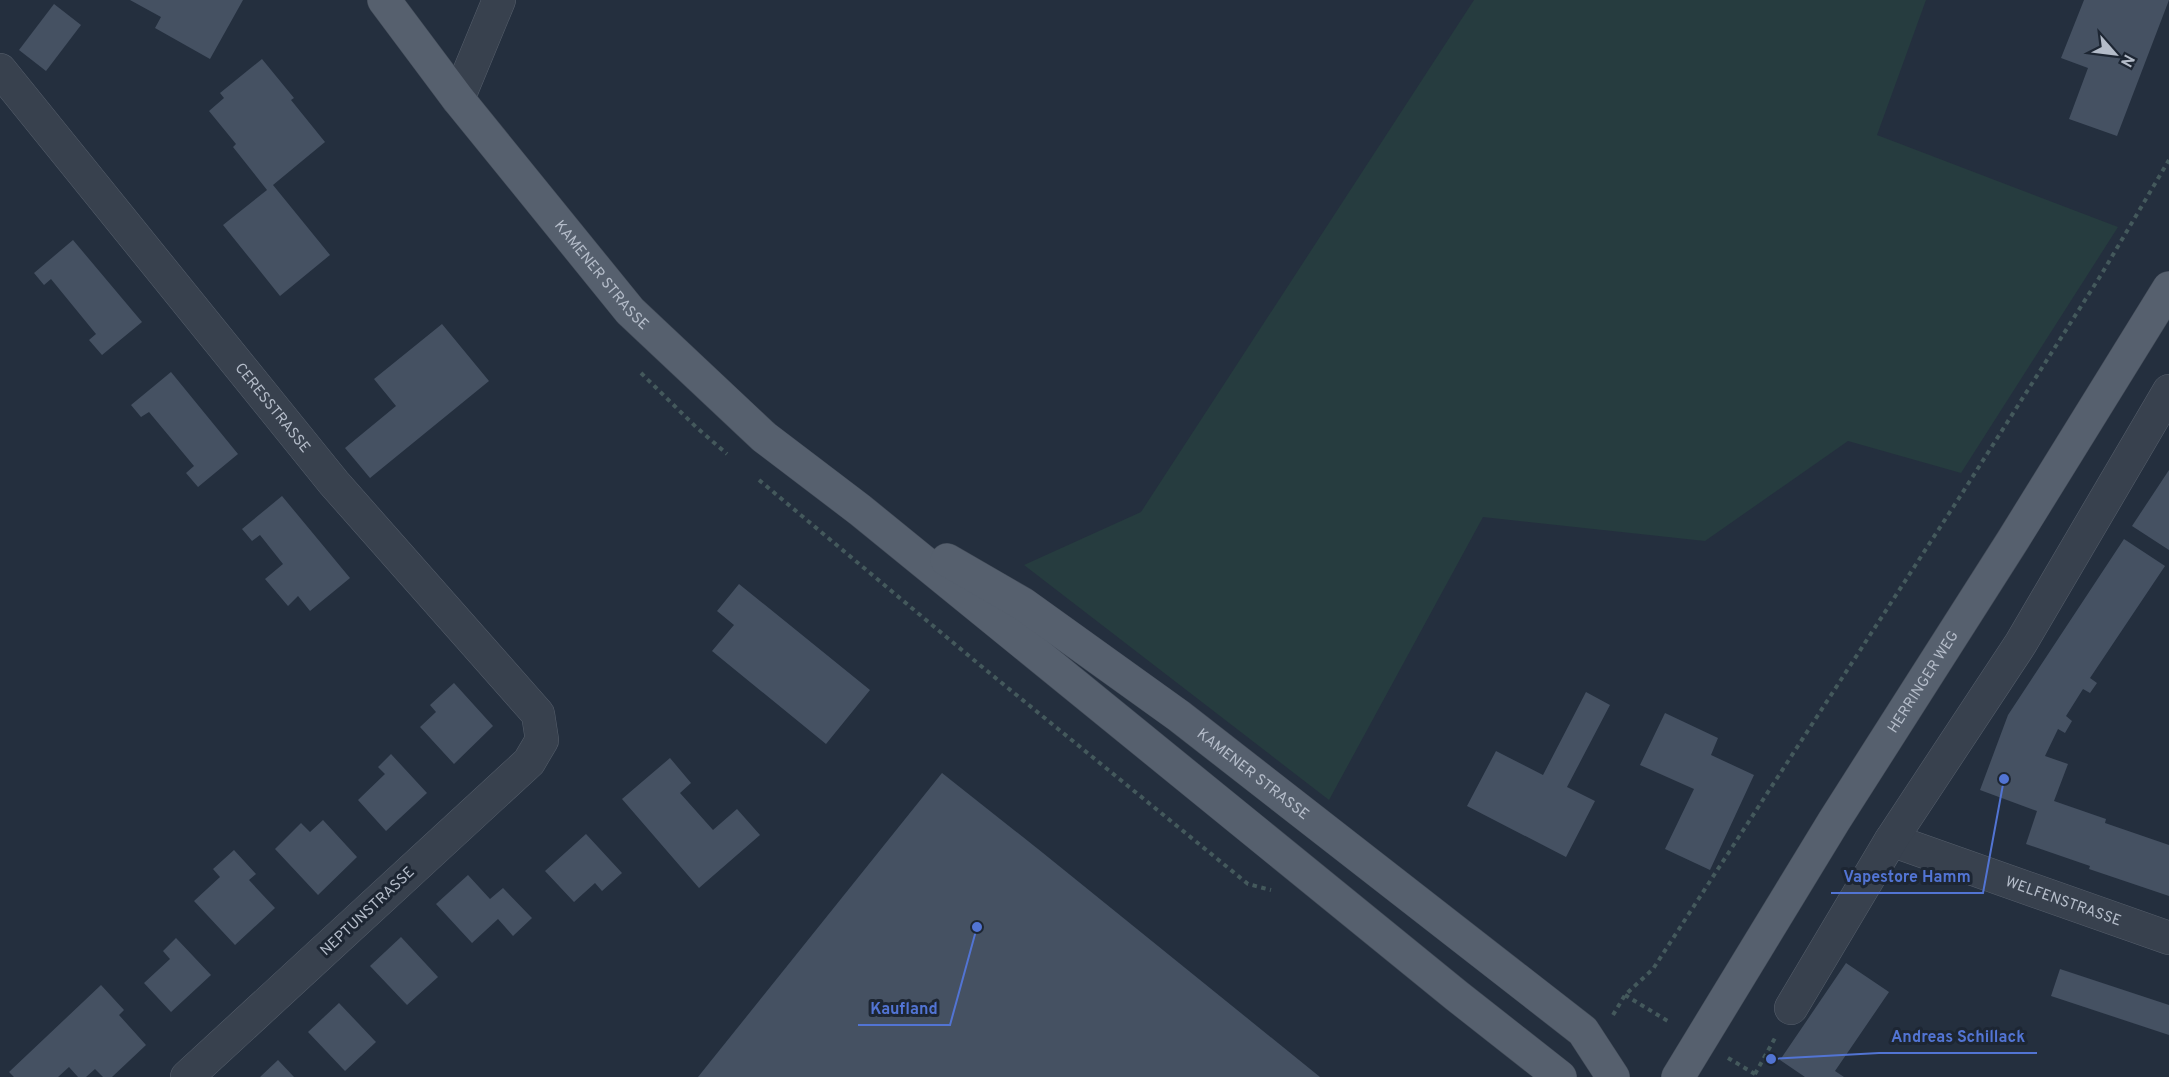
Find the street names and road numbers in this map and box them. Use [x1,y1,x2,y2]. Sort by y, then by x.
street label: KAMENER STRASSE [549,217,652,335]
street label: CERESSTRASSE [230,360,314,457]
street label: HERRINGER WEG [1884,628,1964,737]
street label: KAMENER STRASSE [1192,725,1312,825]
street label: NEPTUNSTRASSE [317,863,419,961]
street label: WELFENSTRASSE [2003,873,2124,931]

